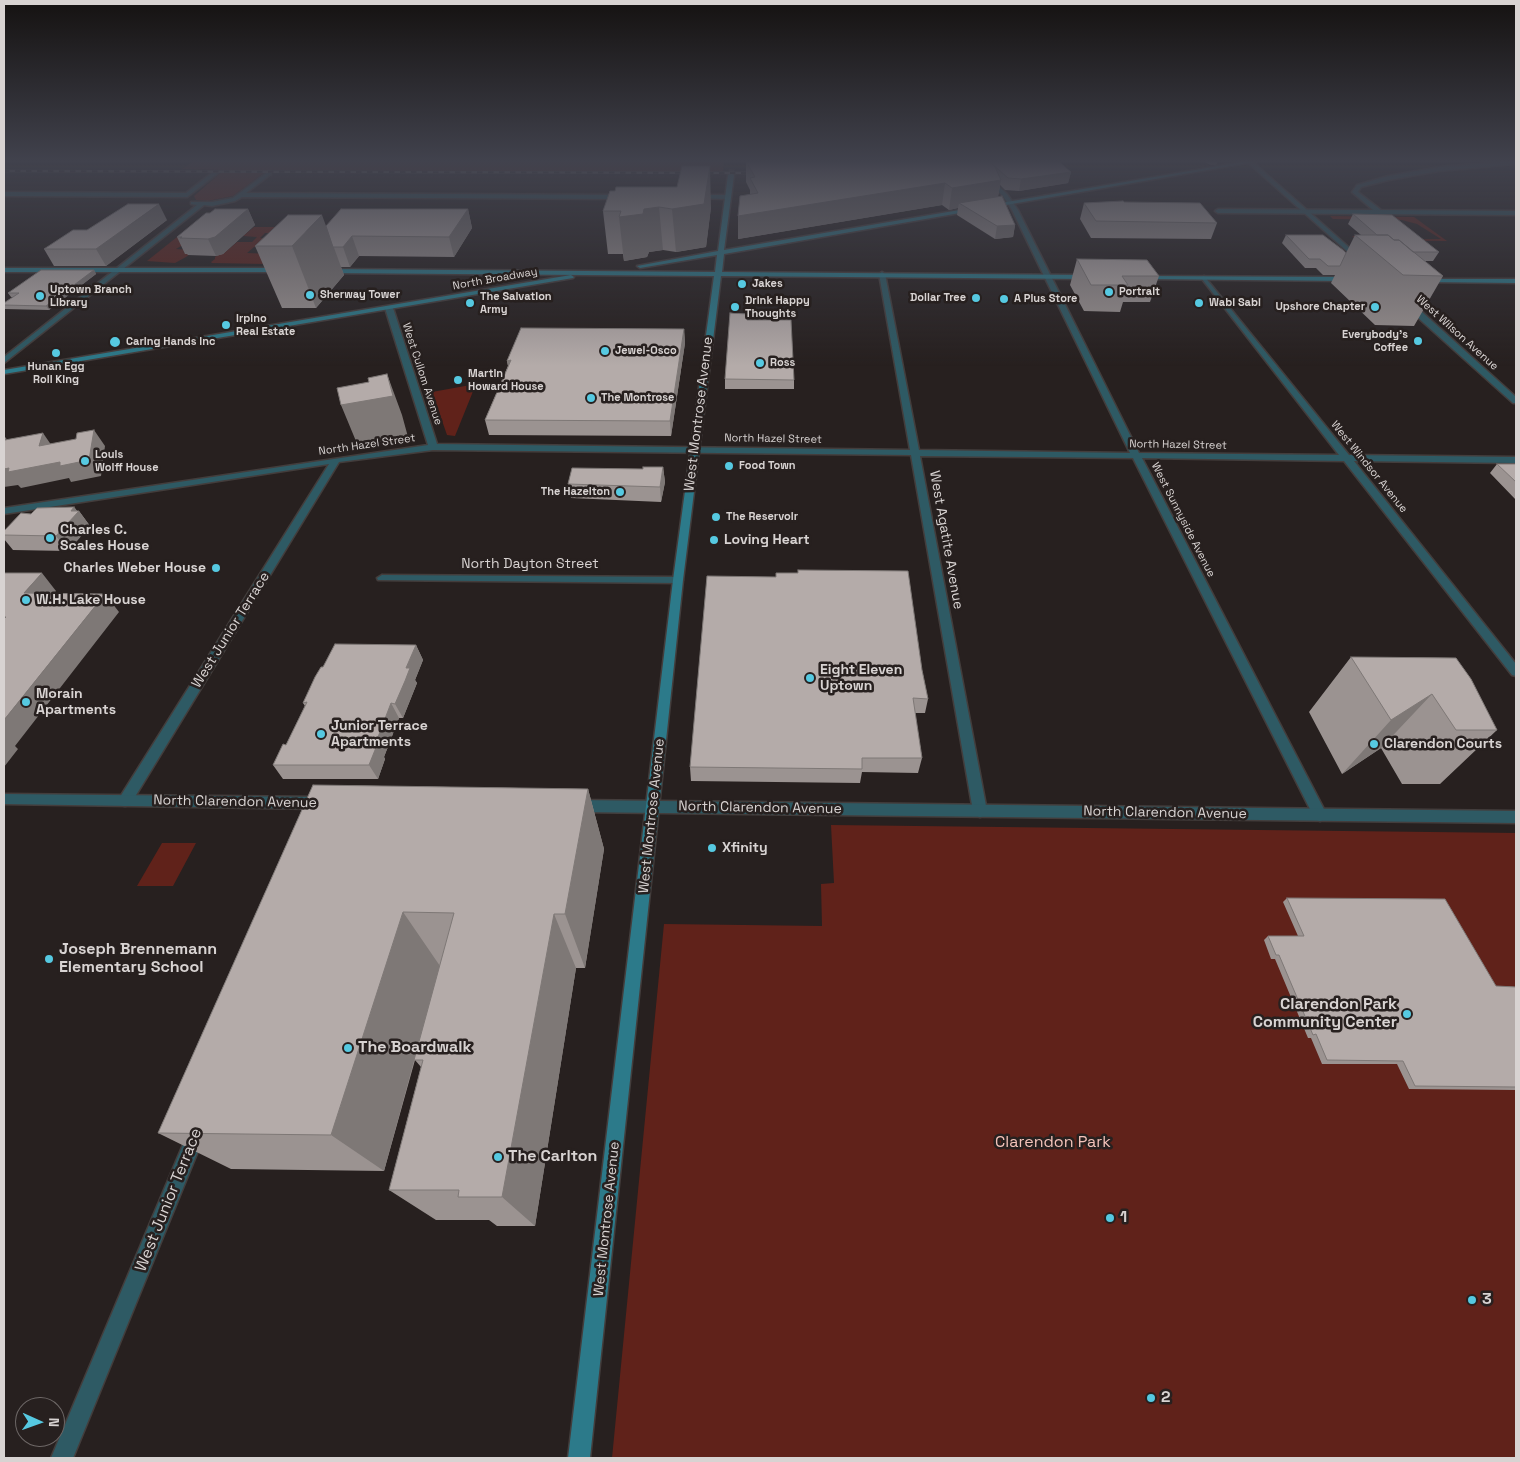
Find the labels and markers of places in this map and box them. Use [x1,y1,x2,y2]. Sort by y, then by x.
place label: Jakes [752,277,783,291]
marker: Jakes [736,278,748,290]
place label: Uptown Branch Library [50,283,132,309]
place label: Portrait [1119,285,1160,299]
marker: Portrait [1103,286,1115,298]
place label: Sherway Tower [320,288,400,302]
marker: Sherway Tower [304,289,316,301]
marker: Uptown Branch Library [34,290,46,302]
place label: The Salvation Army [480,290,552,316]
place label: Dollar Tree [910,291,966,305]
marker: Dollar Tree [970,292,982,304]
place label: A Plus Store [1014,292,1077,306]
marker: A Plus Store [998,293,1010,305]
place label: Drink Happy Thoughts [745,294,810,320]
place label: Wabi Sabi [1209,296,1261,310]
marker: The Salvation Army [464,297,476,309]
marker: Wabi Sabi [1193,297,1205,309]
place label: Upshore Chapter [1275,300,1365,314]
marker: Drink Happy Thoughts [729,301,741,313]
marker: Upshore Chapter [1369,301,1381,313]
place label: Irpino Real Estate [236,312,295,338]
marker: Irpino Real Estate [220,319,232,331]
place label: Everybody's Coffee [1342,328,1408,354]
marker: Caring Hands Inc [108,335,122,349]
place label: Caring Hands Inc [126,335,215,349]
marker: Everybody's Coffee [1412,335,1424,347]
place label: Jewel-Osco [615,344,677,358]
marker: Jewel-Osco [599,345,611,357]
marker: Hunan Egg Roll King [50,347,62,359]
place label: Ross [770,356,795,370]
marker: Ross [754,357,766,369]
place label: Hunan Egg Roll King [28,360,84,386]
place label: Martin Howard House [468,367,544,393]
marker: Martin Howard House [452,374,464,386]
place label: The Montrose [601,391,674,405]
marker: The Montrose [585,392,597,404]
place label: Louis Wolff House [95,448,158,474]
marker: Louis Wolff House [79,455,91,467]
place label: Food Town [739,459,796,473]
marker: Food Town [723,460,735,472]
place label: The Hazelton [541,485,610,499]
marker: The Hazelton [614,486,626,498]
place label: The Reservoir [726,510,798,524]
marker: The Reservoir [710,511,722,523]
place label: Charles C. Scales House [60,522,149,554]
marker: Charles C. Scales House [44,532,56,544]
place label: Loving Heart [724,532,810,548]
marker: Loving Heart [708,534,720,546]
place label: Charles Weber House [64,560,206,576]
marker: Charles Weber House [210,562,222,574]
place label: W.H. Lake House [36,592,146,608]
marker: W.H. Lake House [20,594,32,606]
place label: Eight Eleven Uptown [820,662,902,694]
marker: Eight Eleven Uptown [804,672,816,684]
place label: Morain Apartments [36,686,116,719]
marker: Morain Apartments [20,696,32,708]
place label: Junior Terrace Apartments [331,718,428,750]
marker: Junior Terrace Apartments [315,728,327,740]
place label: Clarendon Courts [1384,736,1502,752]
marker: Clarendon Courts [1368,738,1380,750]
place label: Xfinity [722,840,768,856]
marker: Xfinity [706,842,718,854]
place label: Joseph Brennemann Elementary School [59,940,217,978]
marker: Joseph Brennemann Elementary School [43,953,55,965]
place label: Clarendon Park Community Center [1253,995,1397,1033]
marker: Clarendon Park Community Center [1401,1008,1413,1020]
place label: The Boardwalk [358,1038,472,1058]
marker: The Boardwalk [342,1042,354,1054]
place label: The Carlton [508,1147,597,1167]
marker: The Carlton [492,1151,504,1163]
place label: 1 [1120,1208,1127,1228]
marker: 1 [1104,1212,1116,1224]
place label: 3 [1482,1290,1492,1310]
marker: 3 [1466,1294,1478,1306]
place label: 2 [1161,1388,1171,1408]
marker: 2 [1145,1392,1157,1404]

